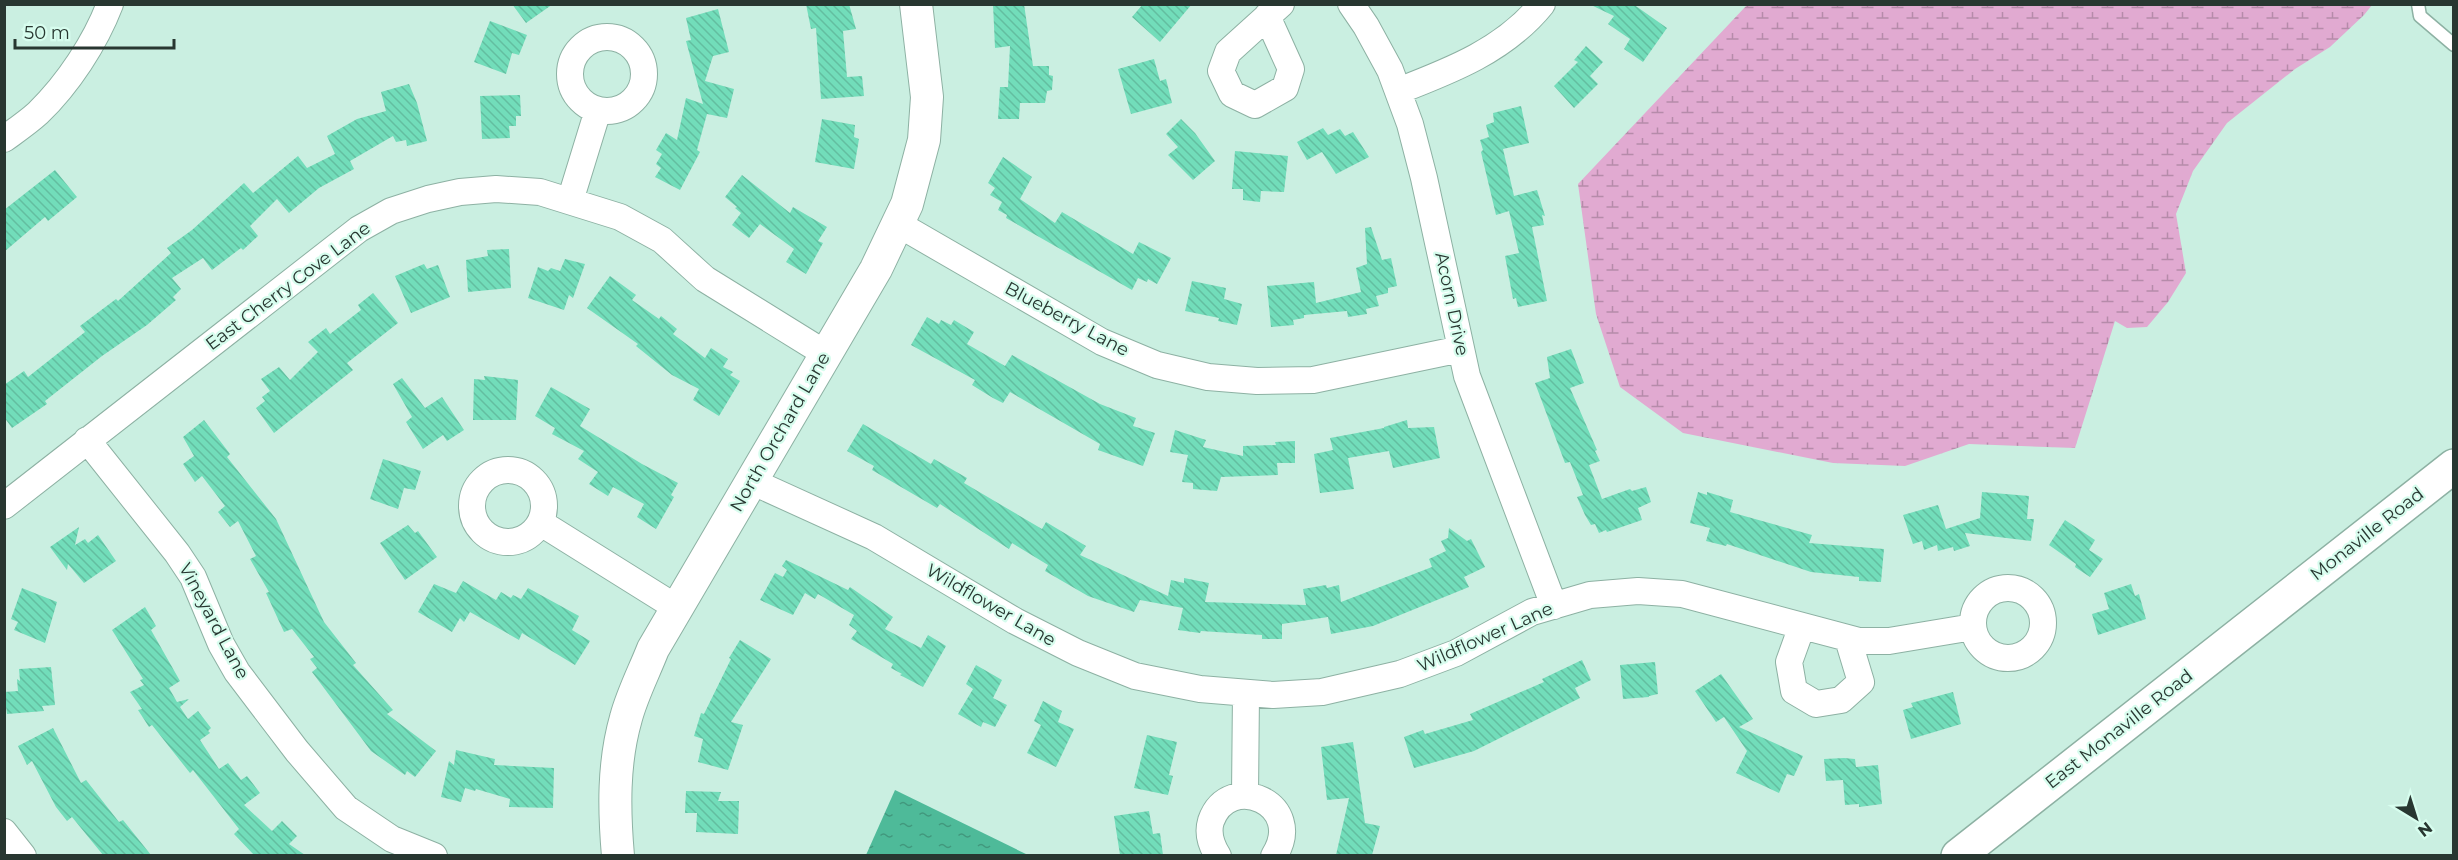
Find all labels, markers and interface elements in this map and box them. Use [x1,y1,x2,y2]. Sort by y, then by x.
scale bar [15,12,174,50]
text: 50 m [24,22,70,44]
street label: East Cherry Cove Lane [201,217,375,355]
street label: Acorn Drive [1430,250,1474,358]
street label: Blueberry Lane [1001,277,1133,361]
street label: North Orchard Lane [725,348,835,516]
street label: Monaville Road [2306,483,2428,585]
street label: Vineyard Lane [174,559,254,683]
street label: Wildflower Lane [922,559,1060,651]
street label: Wildflower Lane [1414,597,1556,677]
street label: East Monaville Road [2041,665,2197,793]
north arrow [2386,788,2446,848]
text: N [2414,818,2436,841]

